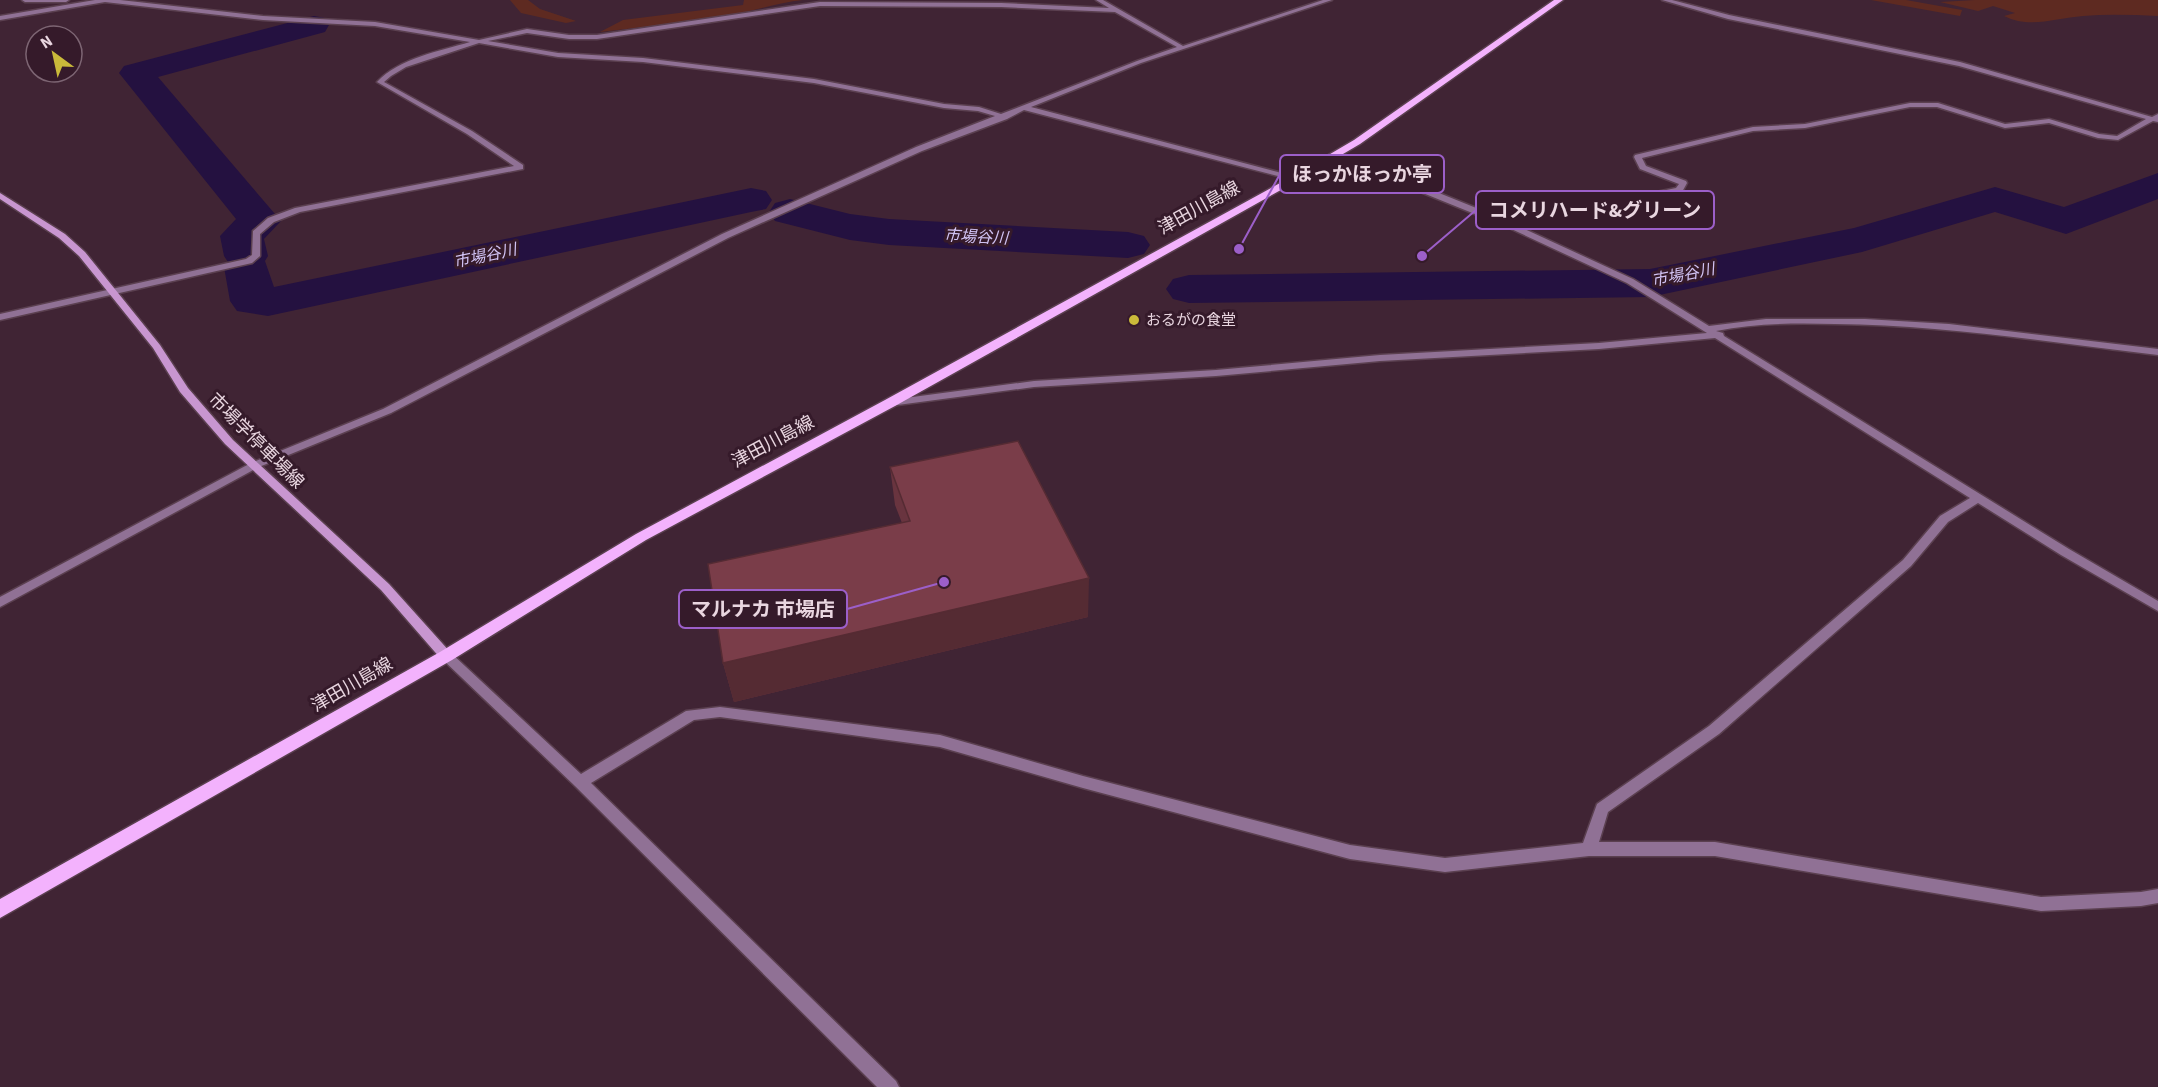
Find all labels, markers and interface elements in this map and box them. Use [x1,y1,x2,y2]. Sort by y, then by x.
north arrow [24,24,84,84]
text: N [36,30,57,54]
callout: ほっかほっか亭 [1280,155,1444,193]
text: ほっかほっか亭 [1292,161,1432,189]
street label: 津田川島線 [1154,175,1244,241]
callout: コメリハード&グリーン [1476,191,1714,229]
text: コメリハード&グリーン [1489,197,1701,225]
water label: 市場谷川 [943,224,1011,250]
water label: 市場谷川 [451,238,521,273]
water label: 市場谷川 [1649,258,1718,292]
place label: おるがの食堂 [1146,310,1236,331]
marker: おるがの食堂 [1127,313,1141,327]
street label: 市場学停車場線 [203,388,309,494]
street label: 津田川島線 [727,410,819,474]
callout: マルナカ 市場店 [679,590,847,628]
text: マルナカ 市場店 [691,596,835,624]
street label: 津田川島線 [307,652,397,718]

